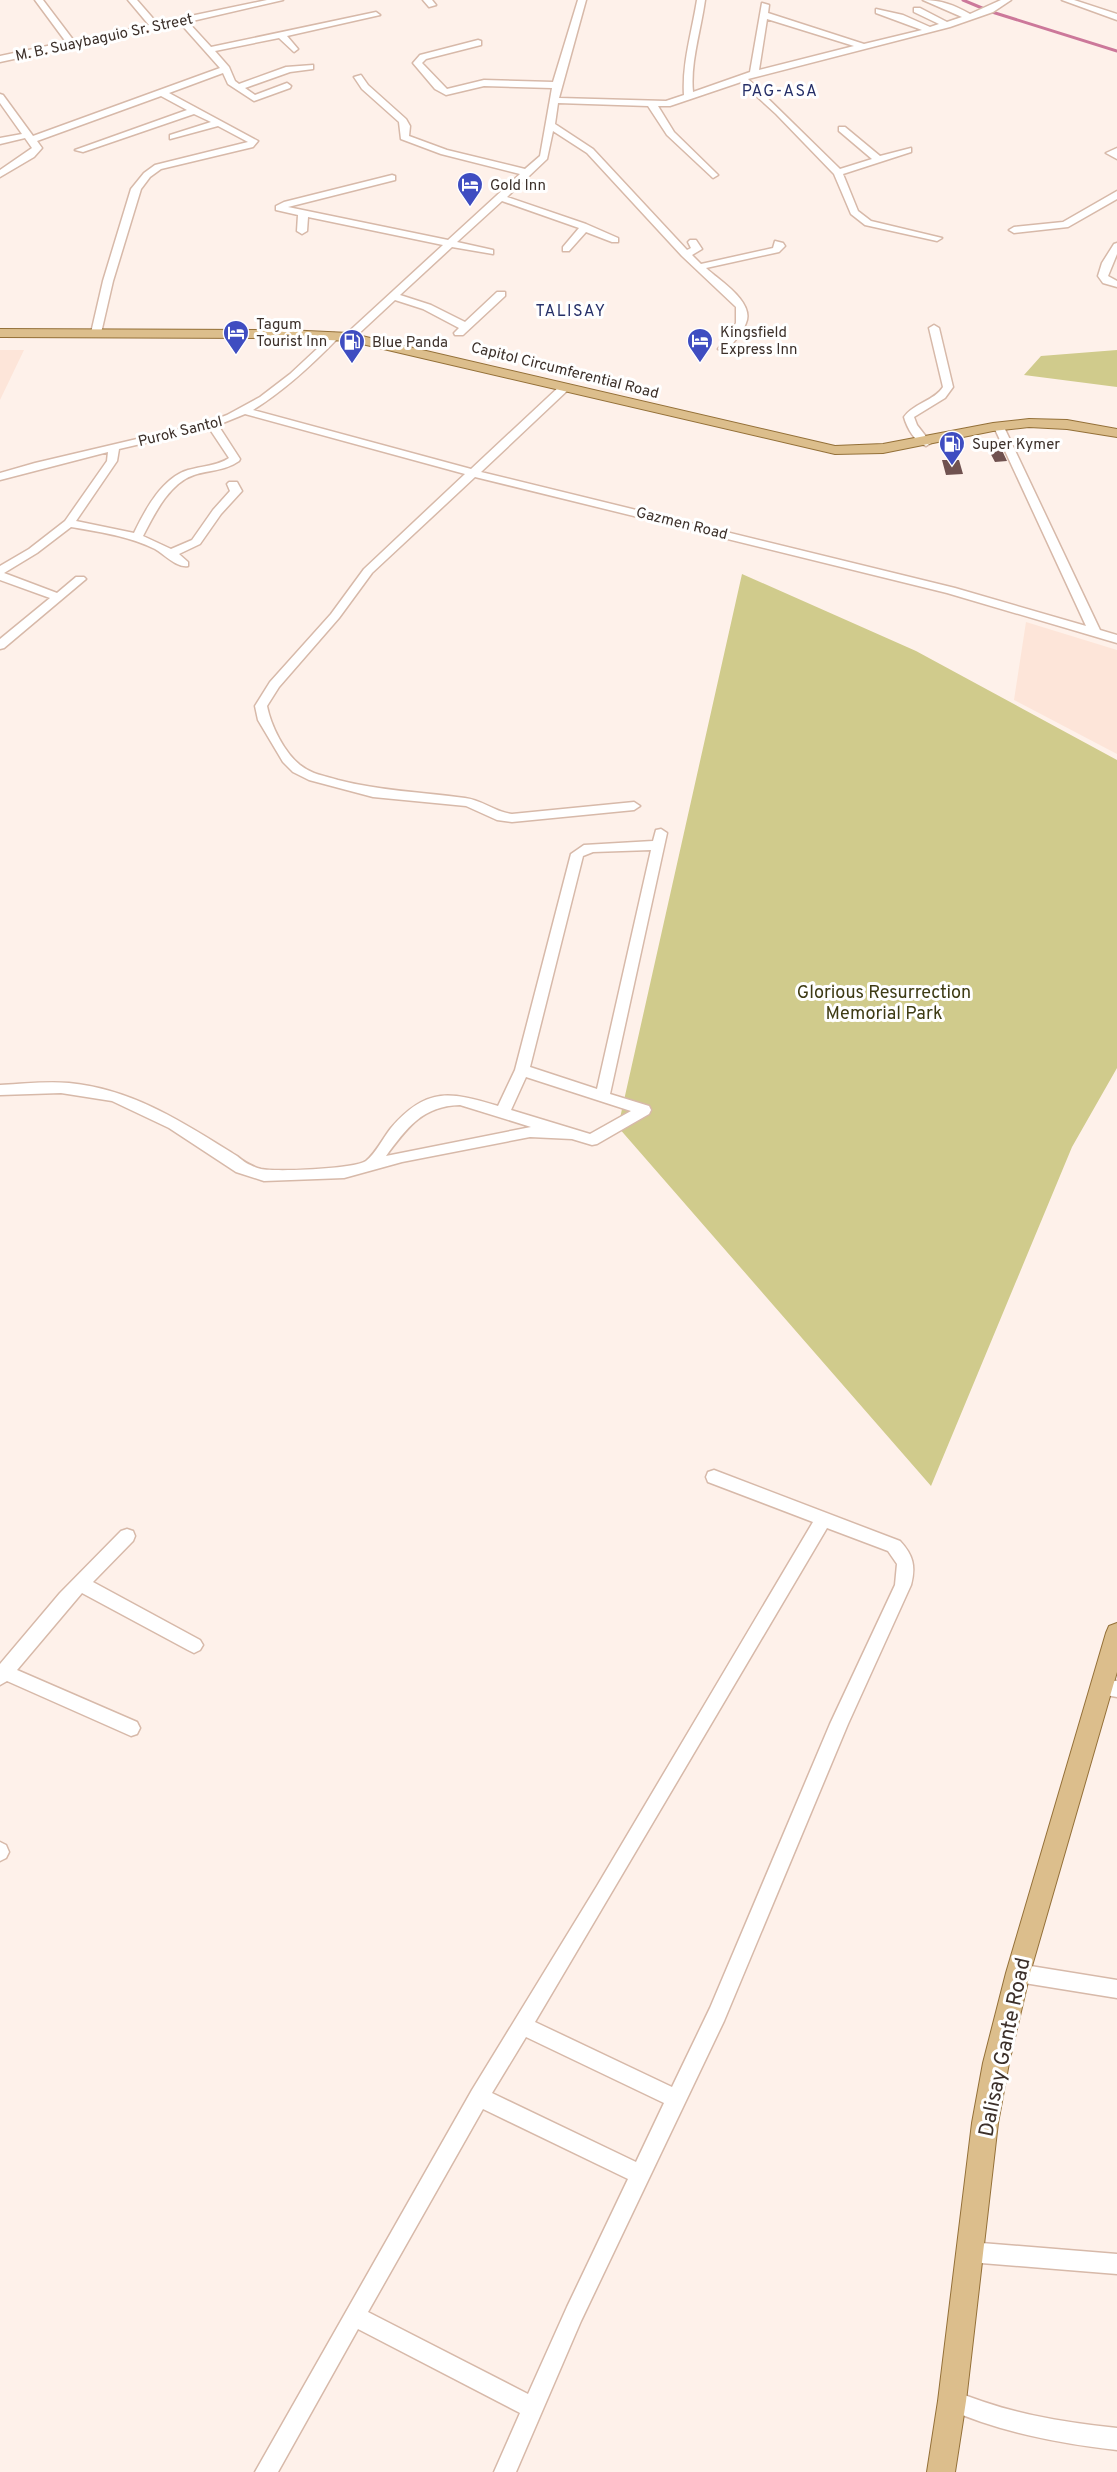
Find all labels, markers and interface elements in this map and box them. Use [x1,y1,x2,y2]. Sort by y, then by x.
street label: M. B. Suaybaguio Sr. Street [14,10,195,67]
district label: PAG-ASA [742,82,818,102]
hotel icon: Gold Inn [455,170,485,208]
place label: Gold Inn [490,177,546,196]
district label: TALISAY [536,302,606,322]
place label: Tagum Tourist Inn [256,316,327,352]
hotel icon: Tagum Tourist Inn [221,318,251,356]
place label: Kingsfield Express Inn [720,324,798,360]
hotel icon: Kingsfield Express Inn [685,326,715,364]
fuel station icon: Blue Panda [337,327,367,365]
place label: Blue Panda [372,334,448,353]
street label: Capitol Circumferential Road [469,339,661,404]
street label: Purok Santol [136,413,224,452]
fuel station icon: Super Kymer [937,429,967,467]
place label: Super Kymer [972,436,1060,455]
street label: Gazmen Road [634,504,729,545]
park label: Glorious Resurrection Memorial Park [797,982,971,1026]
street label: Dalisay Gante Road [973,1955,1038,2139]

